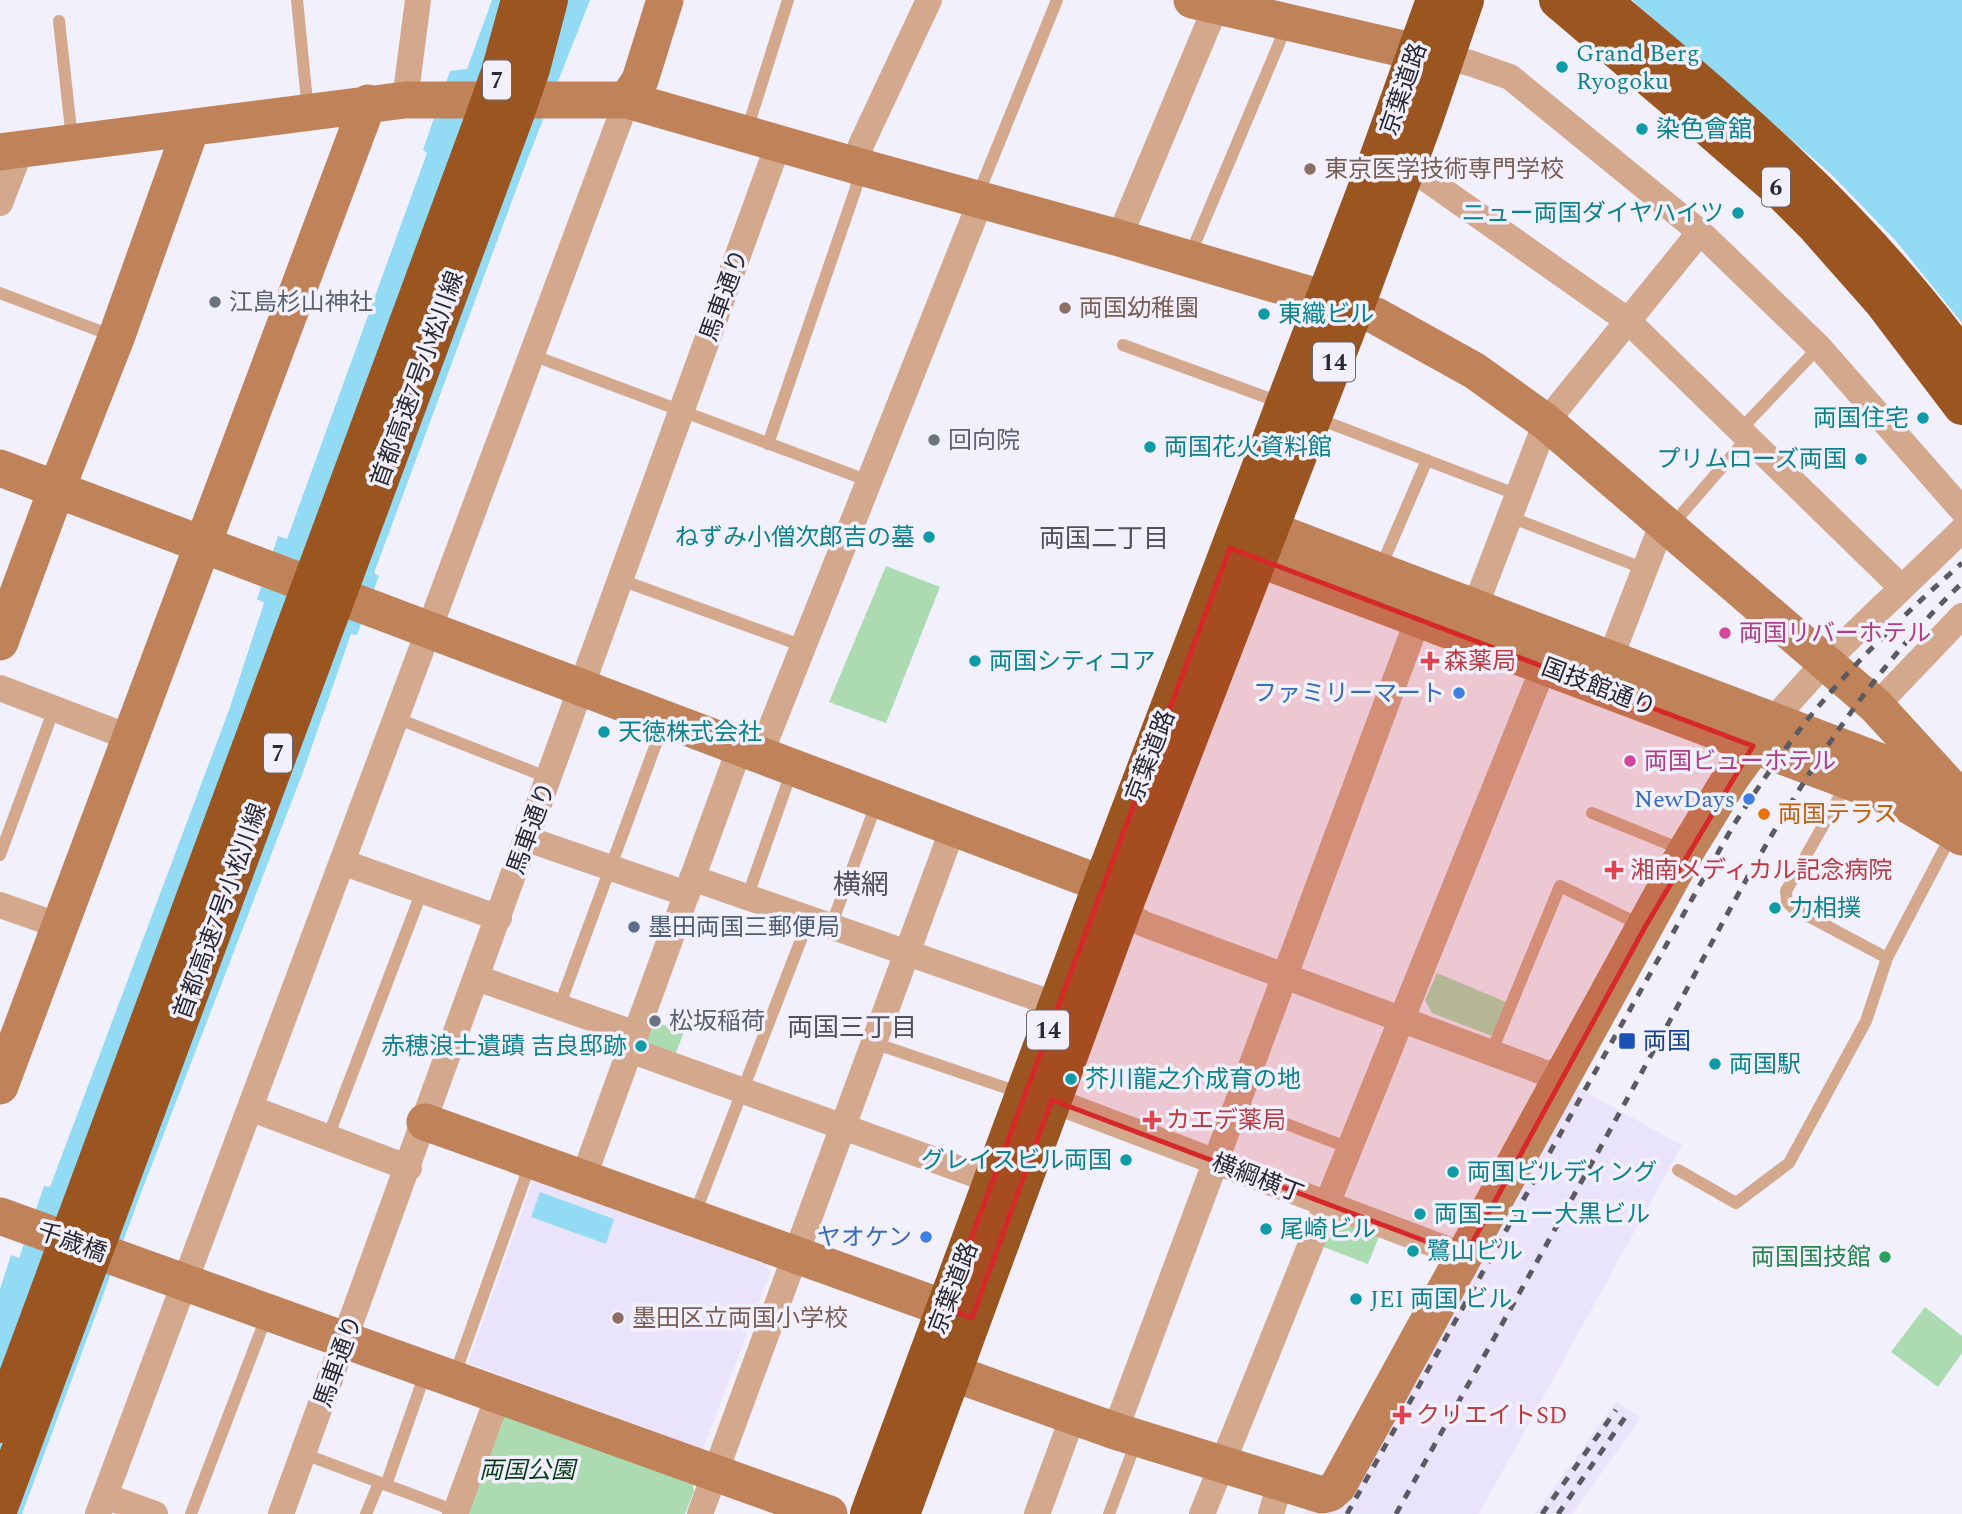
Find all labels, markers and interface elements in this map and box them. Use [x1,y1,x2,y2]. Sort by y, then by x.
place label: Grand Berg Ryogoku [1576,36,1700,100]
street label: 京葉道路 [1371,38,1437,141]
marker: Grand Berg Ryogoku [1554,59,1570,75]
road number: 7 [483,60,511,100]
place label: 染色會舘 [1656,112,1752,148]
marker: 染色會舘 [1634,121,1650,137]
place label: 東京医学技術専門学校 [1324,152,1564,188]
marker: 東京医学技術専門学校 [1302,161,1318,177]
road number: 6 [1762,168,1790,206]
place label: ニュー両国ダイヤハイツ [1462,196,1724,232]
marker: ニュー両国ダイヤハイツ [1730,205,1746,221]
street label: 馬車通り [692,244,758,347]
street label: 首都高速7号小松川線 [362,266,474,493]
place label: 江島杉山神社 [229,285,373,321]
place label: 両国幼稚園 [1079,291,1199,327]
marker: 江島杉山神社 [207,294,223,310]
place label: 東織ビル [1278,297,1374,333]
marker: 両国幼稚園 [1057,300,1073,316]
marker: 東織ビル [1256,306,1272,322]
road number: 14 [1313,342,1355,382]
place label: 両国住宅 [1813,401,1909,437]
marker: 両国住宅 [1915,410,1931,426]
place label: 回向院 [948,423,1020,459]
place label: 両国花火資料館 [1164,430,1332,466]
marker: 回向院 [926,432,942,448]
marker: 両国花火資料館 [1142,439,1158,455]
place label: プリムローズ両国 [1656,442,1847,478]
marker: プリムローズ両国 [1853,451,1869,467]
district label: 両国二丁目 [1039,519,1169,559]
place label: ねずみ小僧次郎吉の墓 [675,520,915,556]
marker: ねずみ小僧次郎吉の墓 [921,529,937,545]
place label: 両国リバーホテル [1739,616,1931,652]
marker: 両国リバーホテル [1717,625,1733,641]
place label: 両国シティコア [989,644,1156,680]
place label: 森薬局 [1444,644,1516,680]
street label: 国技館通り [1536,650,1661,726]
marker: 両国シティコア [967,653,983,669]
marker: 森薬局 [1422,653,1438,669]
place label: ファミリーマート [1253,676,1445,712]
marker: ファミリーマート [1451,685,1467,701]
street label: 京葉道路 [1117,705,1185,808]
place label: 天徳株式会社 [618,715,762,751]
marker: 天徳株式会社 [596,724,612,740]
road number: 7 [264,734,292,772]
place label: 両国ビューホテル [1644,744,1836,780]
marker: 両国ビューホテル [1622,753,1638,769]
street label: 馬車通り [499,777,565,880]
place label: NewDays [1634,782,1735,818]
marker: NewDays [1741,791,1757,807]
place label: 両国テラス [1778,797,1898,833]
street label: 首都高速7号小松川線 [165,798,277,1025]
marker: 両国テラス [1756,806,1772,822]
place label: 湘南メディカル記念病院 [1630,853,1892,889]
marker: 湘南メディカル記念病院 [1604,860,1624,880]
district label: 横網 [833,864,889,907]
place label: 力相撲 [1789,891,1861,927]
marker: 力相撲 [1767,900,1783,916]
place label: 墨田両国三郵便局 [648,910,840,946]
marker: 墨田両国三郵便局 [626,919,642,935]
place label: 松坂稲荷 [669,1004,765,1040]
district label: 両国三丁目 [787,1008,917,1048]
road number: 14 [1027,1010,1069,1050]
marker: 松坂稲荷 [647,1013,663,1029]
place label: 両国 [1643,1024,1691,1060]
place label: 赤穂浪士遺蹟 吉良邸跡 [381,1029,627,1065]
marker: 両国 [1617,1031,1637,1051]
marker: 赤穂浪士遺蹟 吉良邸跡 [633,1038,649,1054]
place label: 両国駅 [1729,1047,1801,1083]
marker: 両国駅 [1707,1056,1723,1072]
place label: 芥川龍之介成育の地 [1085,1062,1301,1098]
marker: 芥川龍之介成育の地 [1063,1071,1079,1087]
place label: カエデ薬局 [1166,1103,1286,1139]
marker: カエデ薬局 [1144,1112,1160,1128]
place label: グレイスビル両国 [921,1143,1112,1179]
street label: 横綱横丁 [1206,1145,1309,1213]
marker: グレイスビル両国 [1118,1152,1134,1168]
place label: 両国ビルディング [1467,1155,1657,1191]
marker: 両国ビルディング [1445,1164,1461,1180]
place label: 両国ニュー大黒ビル [1434,1197,1650,1233]
marker: 両国ニュー大黒ビル [1412,1206,1428,1222]
place label: 尾崎ビル [1280,1212,1376,1248]
street label: 千歳橋 [32,1214,112,1272]
place label: ヤオケン [817,1220,912,1256]
marker: 尾崎ビル [1258,1221,1274,1237]
marker: ヤオケン [918,1229,934,1245]
place label: 鷺山ビル [1427,1234,1523,1270]
street label: 京葉道路 [920,1237,988,1340]
place label: 両国国技館 [1751,1240,1871,1276]
marker: 鷺山ビル [1405,1243,1421,1259]
marker: 両国国技館 [1877,1249,1893,1265]
place label: JEI 両国 ビル [1370,1282,1512,1318]
marker: JEI 両国 ビル [1348,1291,1364,1307]
place label: 墨田区立両国小学校 [632,1301,848,1337]
street label: 馬車通り [306,1310,372,1413]
marker: 墨田区立両国小学校 [610,1310,626,1326]
place label: クリエイトSD [1416,1398,1567,1434]
marker: クリエイトSD [1394,1407,1410,1423]
park label: 両国公園 [479,1453,578,1489]

